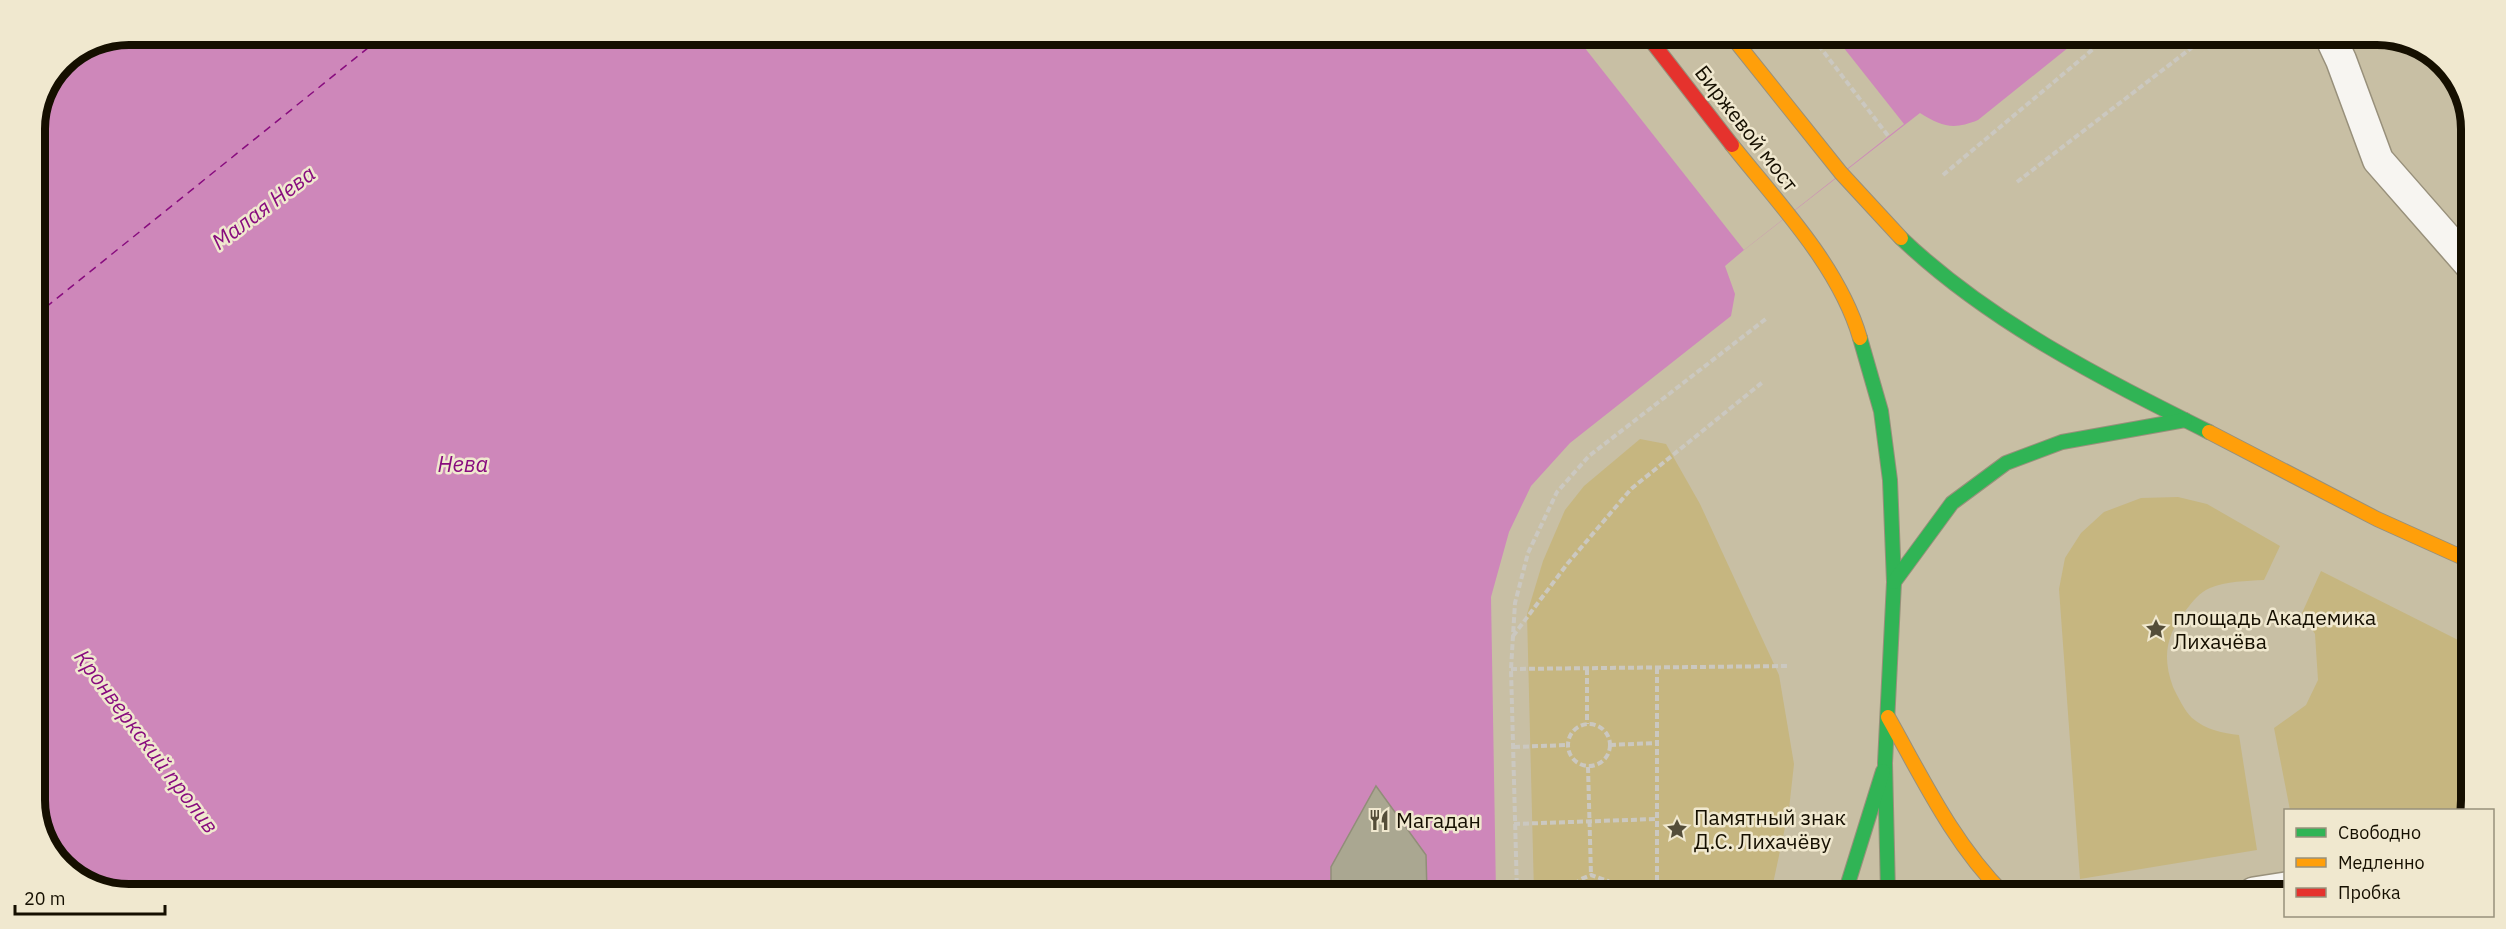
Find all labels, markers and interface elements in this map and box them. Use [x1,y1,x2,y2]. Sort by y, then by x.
street label: Биржевой мост [1689,59,1805,197]
water label: Малая Нева [205,158,321,256]
water label: Нева [438,449,488,478]
place label: площадь Академика Лихачёва [2173,603,2376,655]
place icon: площадь Академика Лихачёва [2144,617,2168,641]
water label: Кронверкский пролив [68,643,226,839]
place label: Памятный знак Д.С. Лихачёву [1694,803,1846,855]
place label: Магадан [1396,806,1481,834]
restaurant icon: Магадан [1367,808,1391,832]
legend [2284,809,2494,917]
place icon: Памятный знак Д.С. Лихачёву [1665,817,1689,841]
text: Свободно [2338,821,2421,844]
text: Медленно [2338,851,2425,874]
scale bar [15,878,165,916]
text: Пробка [2338,881,2401,904]
text: 20 m [24,887,66,910]

